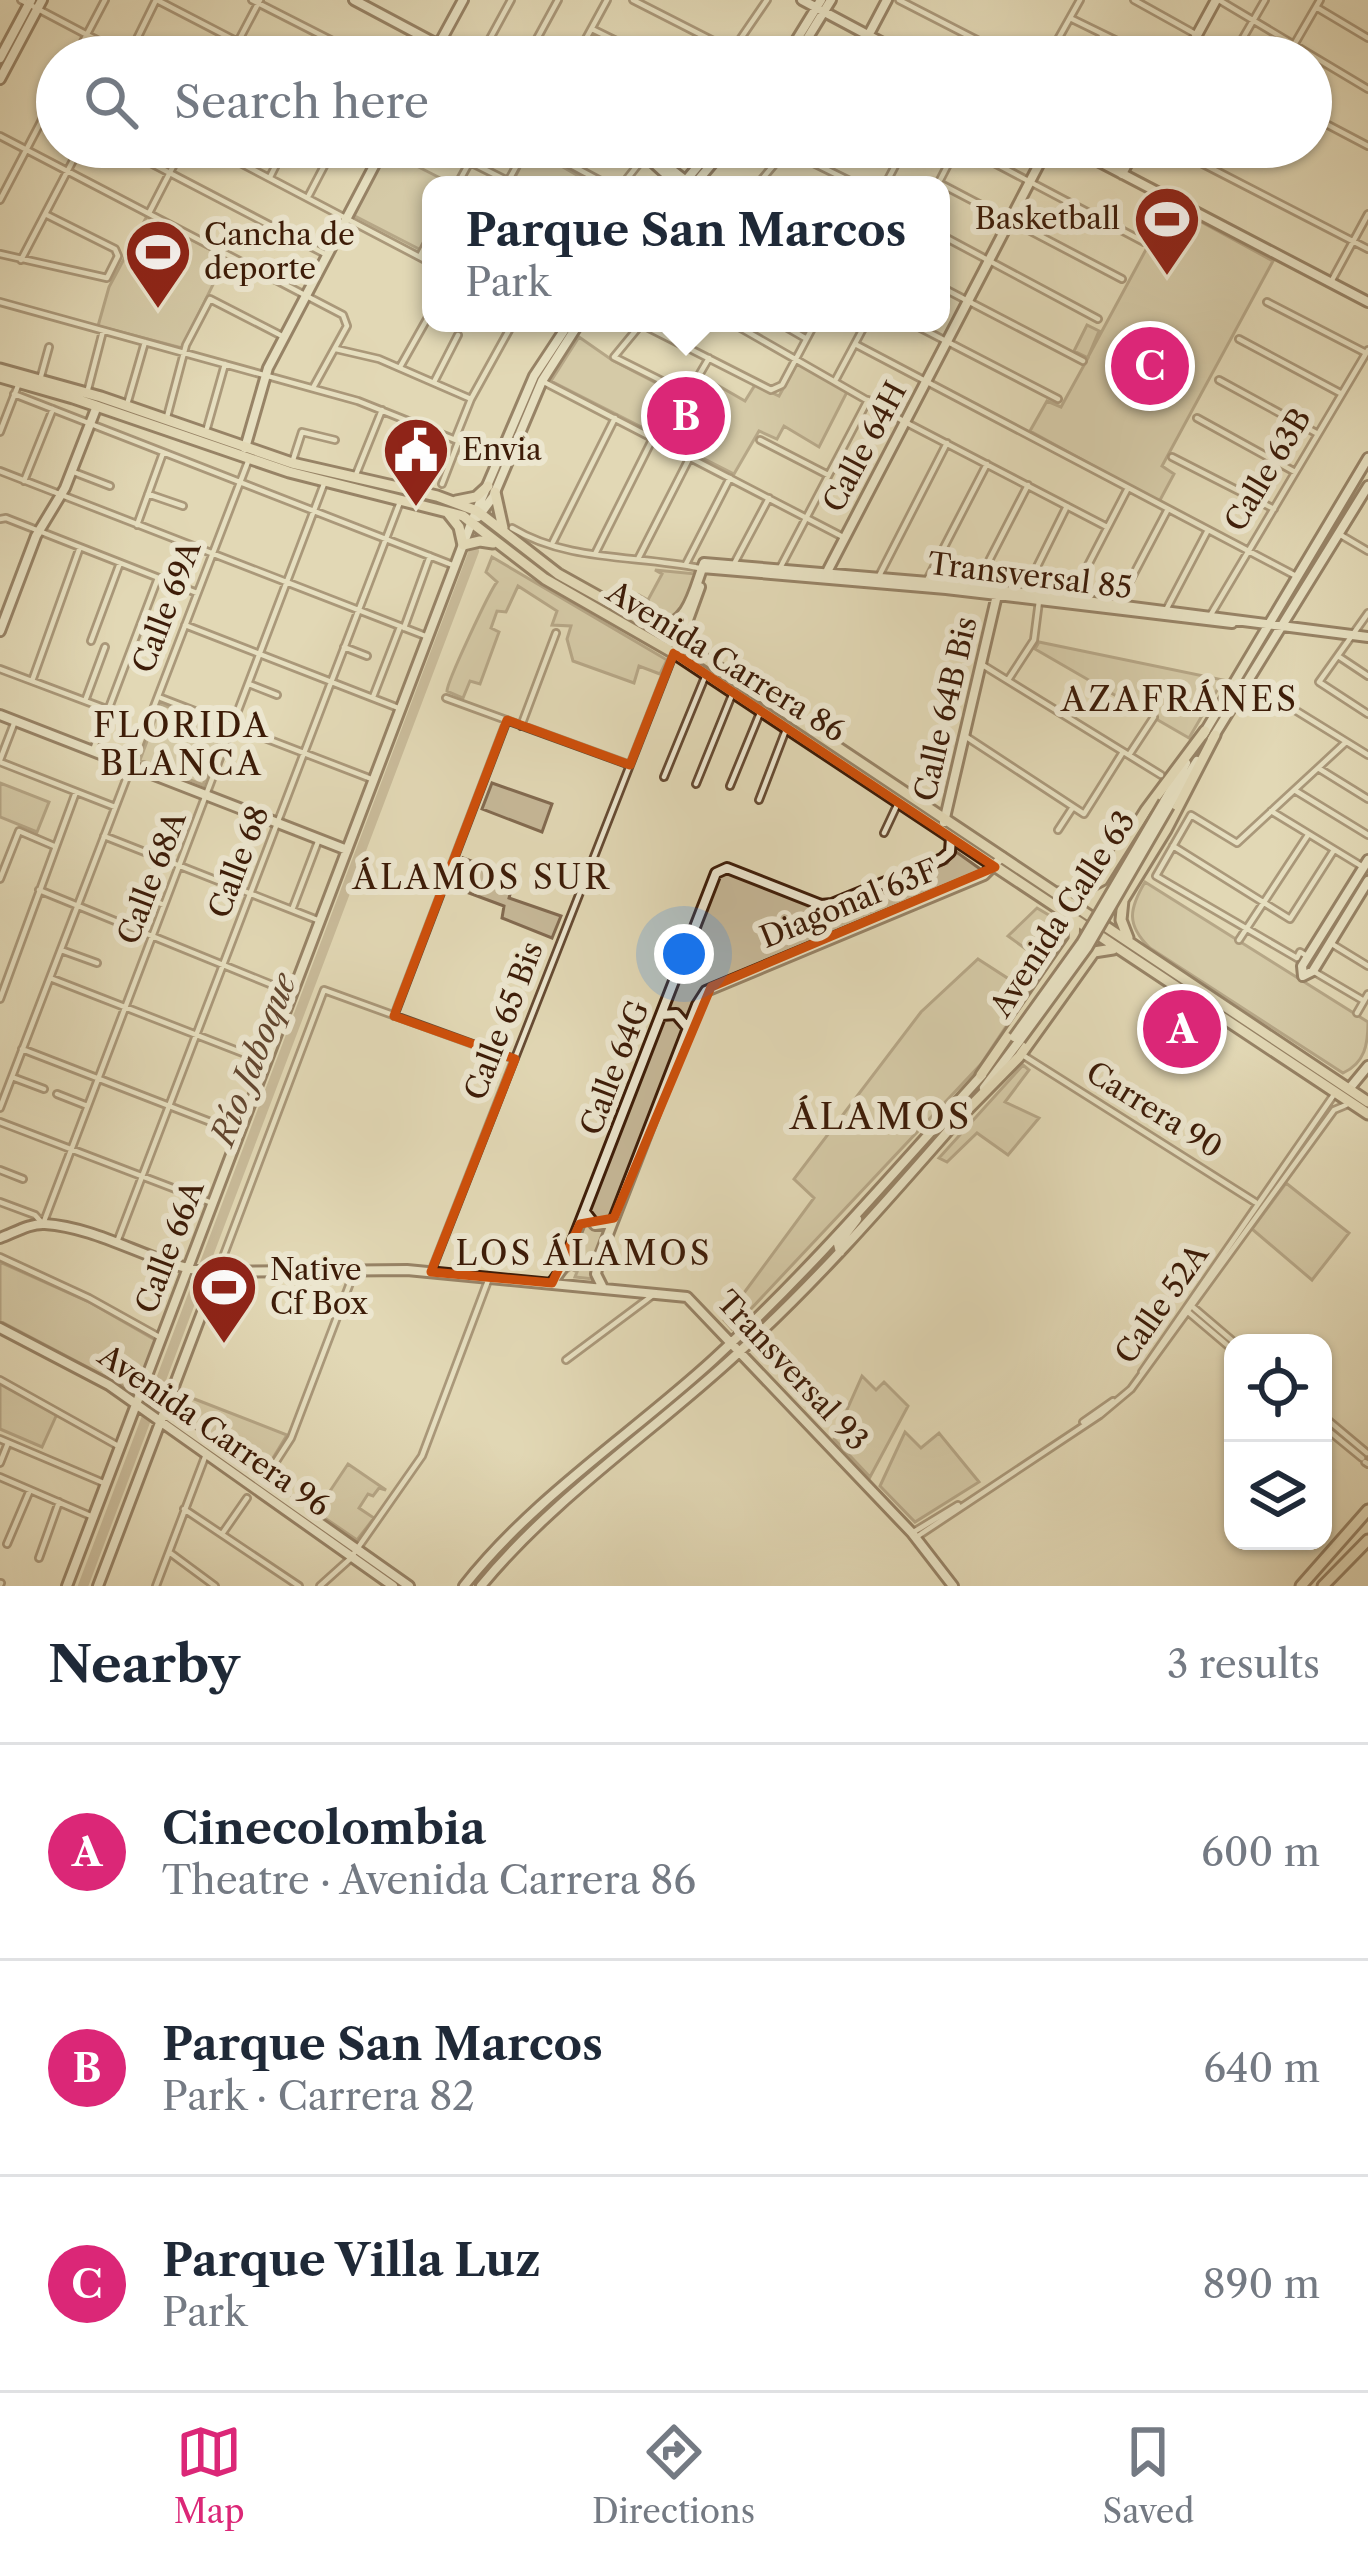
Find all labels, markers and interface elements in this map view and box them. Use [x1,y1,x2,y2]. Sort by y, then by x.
search box [36,36,1332,168]
icon: search [78,69,144,135]
text: Search here [174,74,429,130]
popup [422,176,950,332]
sports icon: Basketball [1132,184,1202,278]
place label: Basketball [975,200,1120,237]
text: Parque San Marcos [466,202,906,258]
place label: Cancha de deporte [204,216,355,287]
sports icon: Cancha de deporte [123,217,193,311]
text: Park [466,258,550,306]
pin: C [1111,321,1189,411]
pin: B [647,371,725,461]
street label: Calle 64H [815,375,914,518]
street label: Calle 63B [1217,402,1319,538]
public building icon: Envia [381,415,451,509]
place label: Envia [462,431,542,468]
street label: Calle 69A [125,535,209,678]
street label: Transversal 85 [926,545,1134,606]
street label: Avenida Carrera 86 [599,573,852,750]
street label: Calle 64B Bis [906,613,985,805]
district label: AZAFRÁNES [1060,679,1299,720]
district label: FLORIDA BLANCA [93,705,271,784]
street label: Calle 68 [200,801,277,923]
street label: Avenida Calle 63 [982,804,1143,1024]
street label: Calle 68A [109,806,194,949]
street label: Diagonal 63F [755,851,943,956]
district label: ÁLAMOS SUR [352,857,611,898]
your location [654,924,714,984]
street label: Calle 65 Bis [456,936,551,1105]
water label: Río Jaboque [201,966,305,1154]
pin: A [1143,984,1221,1074]
street label: Calle 64G [572,996,657,1140]
street label: Carrera 90 [1080,1053,1229,1166]
district label: ÁLAMOS [789,1094,972,1138]
street label: Calle 66A [127,1175,212,1318]
district label: LOS ÁLAMOS [456,1233,712,1274]
street label: Calle 52A [1107,1236,1217,1371]
place label: Native Cf Box [270,1251,368,1322]
sports icon: Native Cf Box [189,1252,259,1346]
street label: Transversal 93 [709,1283,876,1458]
map controls [1224,1334,1332,1550]
button: locate [1224,1334,1332,1442]
street label: Avenida Carrera 96 [91,1336,337,1524]
button: layers [1224,1442,1332,1550]
text: Nearby [48,1633,240,1695]
text: 3 results [1167,1640,1320,1688]
text: Cinecolombia [162,1800,486,1856]
text: A [72,1828,102,1876]
text: 600 m [1201,1828,1320,1876]
text: Theatre · Avenida Carrera 86 [162,1856,696,1904]
text: Parque San Marcos [162,2016,603,2072]
text: B [73,2044,102,2092]
text: 640 m [1203,2044,1320,2092]
text: Park · Carrera 82 [162,2072,475,2120]
text: Parque Villa Luz [162,2232,541,2288]
text: C [71,2260,103,2308]
text: 890 m [1203,2260,1320,2308]
text: Park [162,2288,247,2336]
tab: Map [174,2419,245,2532]
tab: Directions [592,2419,755,2532]
tab: Saved [1103,2419,1194,2532]

